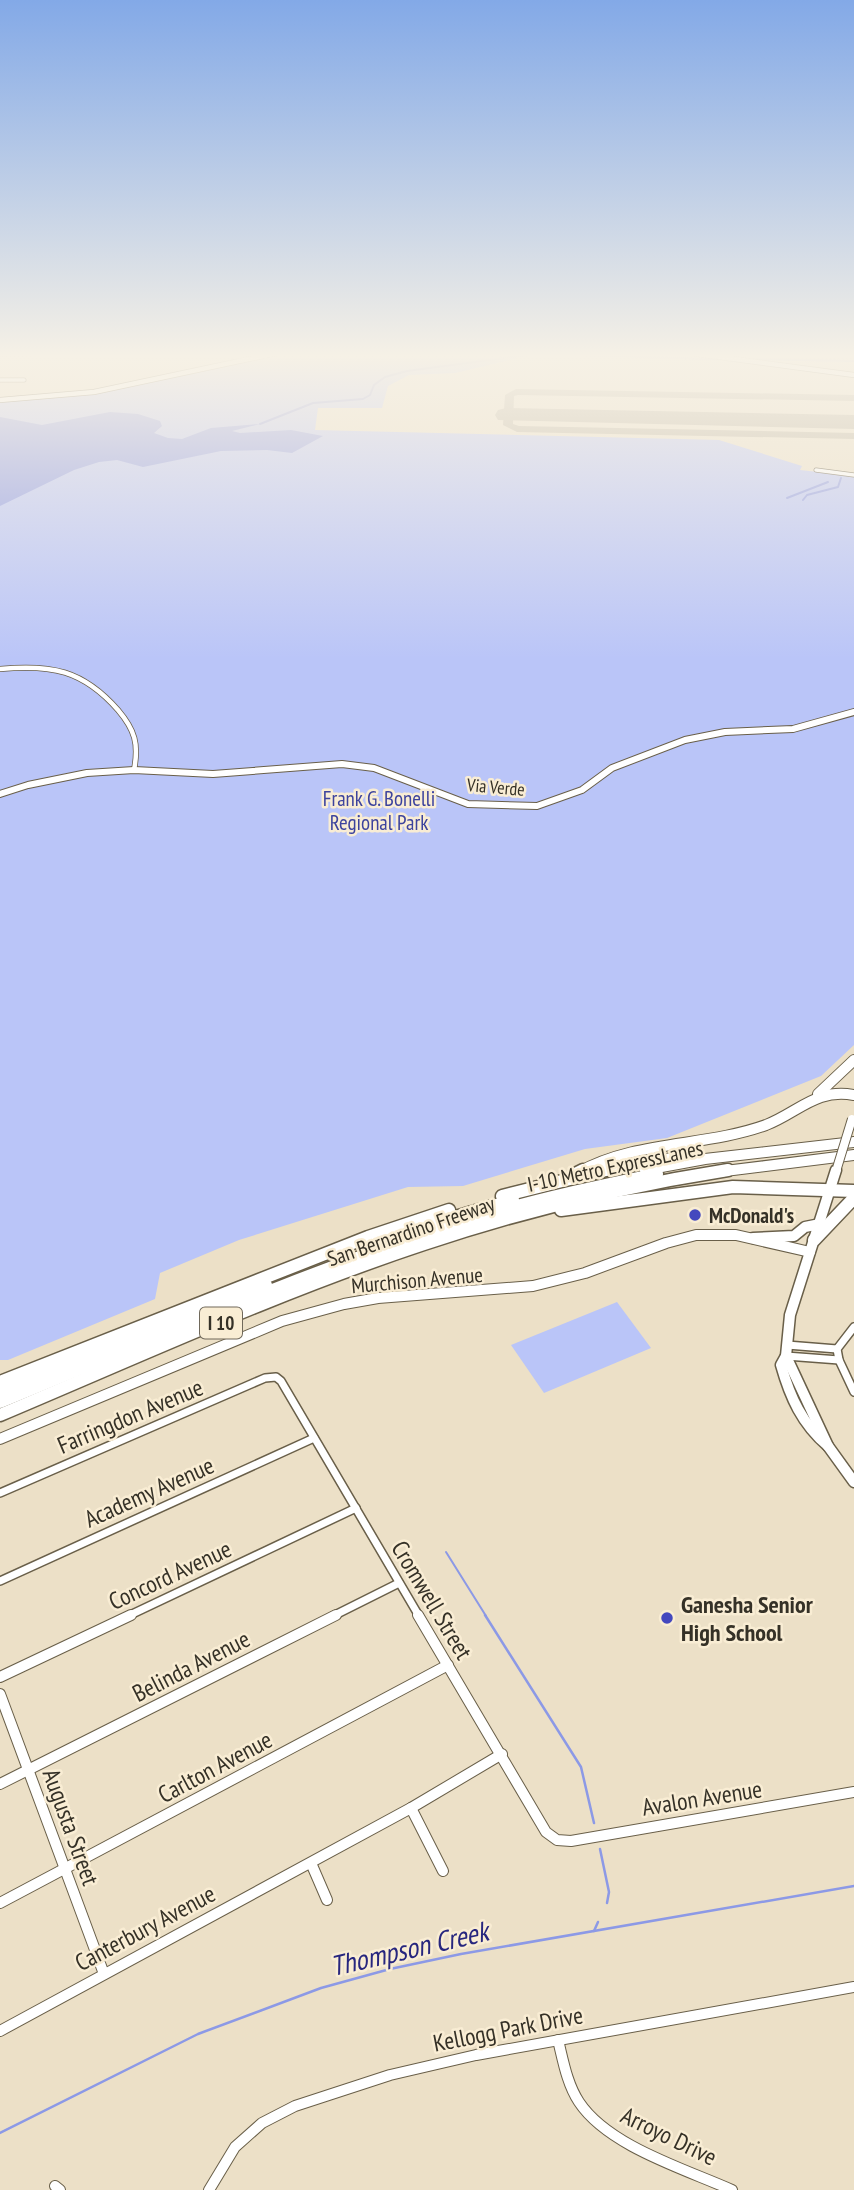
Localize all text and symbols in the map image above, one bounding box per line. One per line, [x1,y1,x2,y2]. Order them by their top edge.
street label: Via Verde [465,773,526,801]
park label: Frank G. Bonelli Regional Park [323,785,435,836]
street label: I-10 Metro ExpressLanes [525,1134,705,1198]
street label: San Bernardino Freeway [324,1190,498,1272]
place label: McDonald's [709,1202,794,1229]
marker: McDonald's [687,1207,703,1223]
street label: Murchison Avenue [350,1261,484,1299]
road number: I 10 [200,1308,242,1338]
street label: Farringdon Avenue [53,1371,207,1461]
street label: Academy Avenue [79,1450,219,1534]
street label: Concord Avenue [104,1533,236,1617]
street label: Cromwell Street [384,1535,480,1665]
place label: Ganesha Senior High School [681,1589,814,1648]
marker: Ganesha Senior High School [659,1610,675,1626]
street label: Belinda Avenue [127,1623,255,1709]
street label: Carlton Avenue [153,1724,277,1810]
street label: Augusta Street [36,1765,107,1890]
street label: Avalon Avenue [640,1773,764,1823]
street label: Canterbury Avenue [69,1878,221,1978]
water label: Thompson Creek [326,1911,495,1984]
street label: Kellogg Park Drive [430,1999,586,2059]
street label: Arroyo Drive [616,2100,722,2172]

